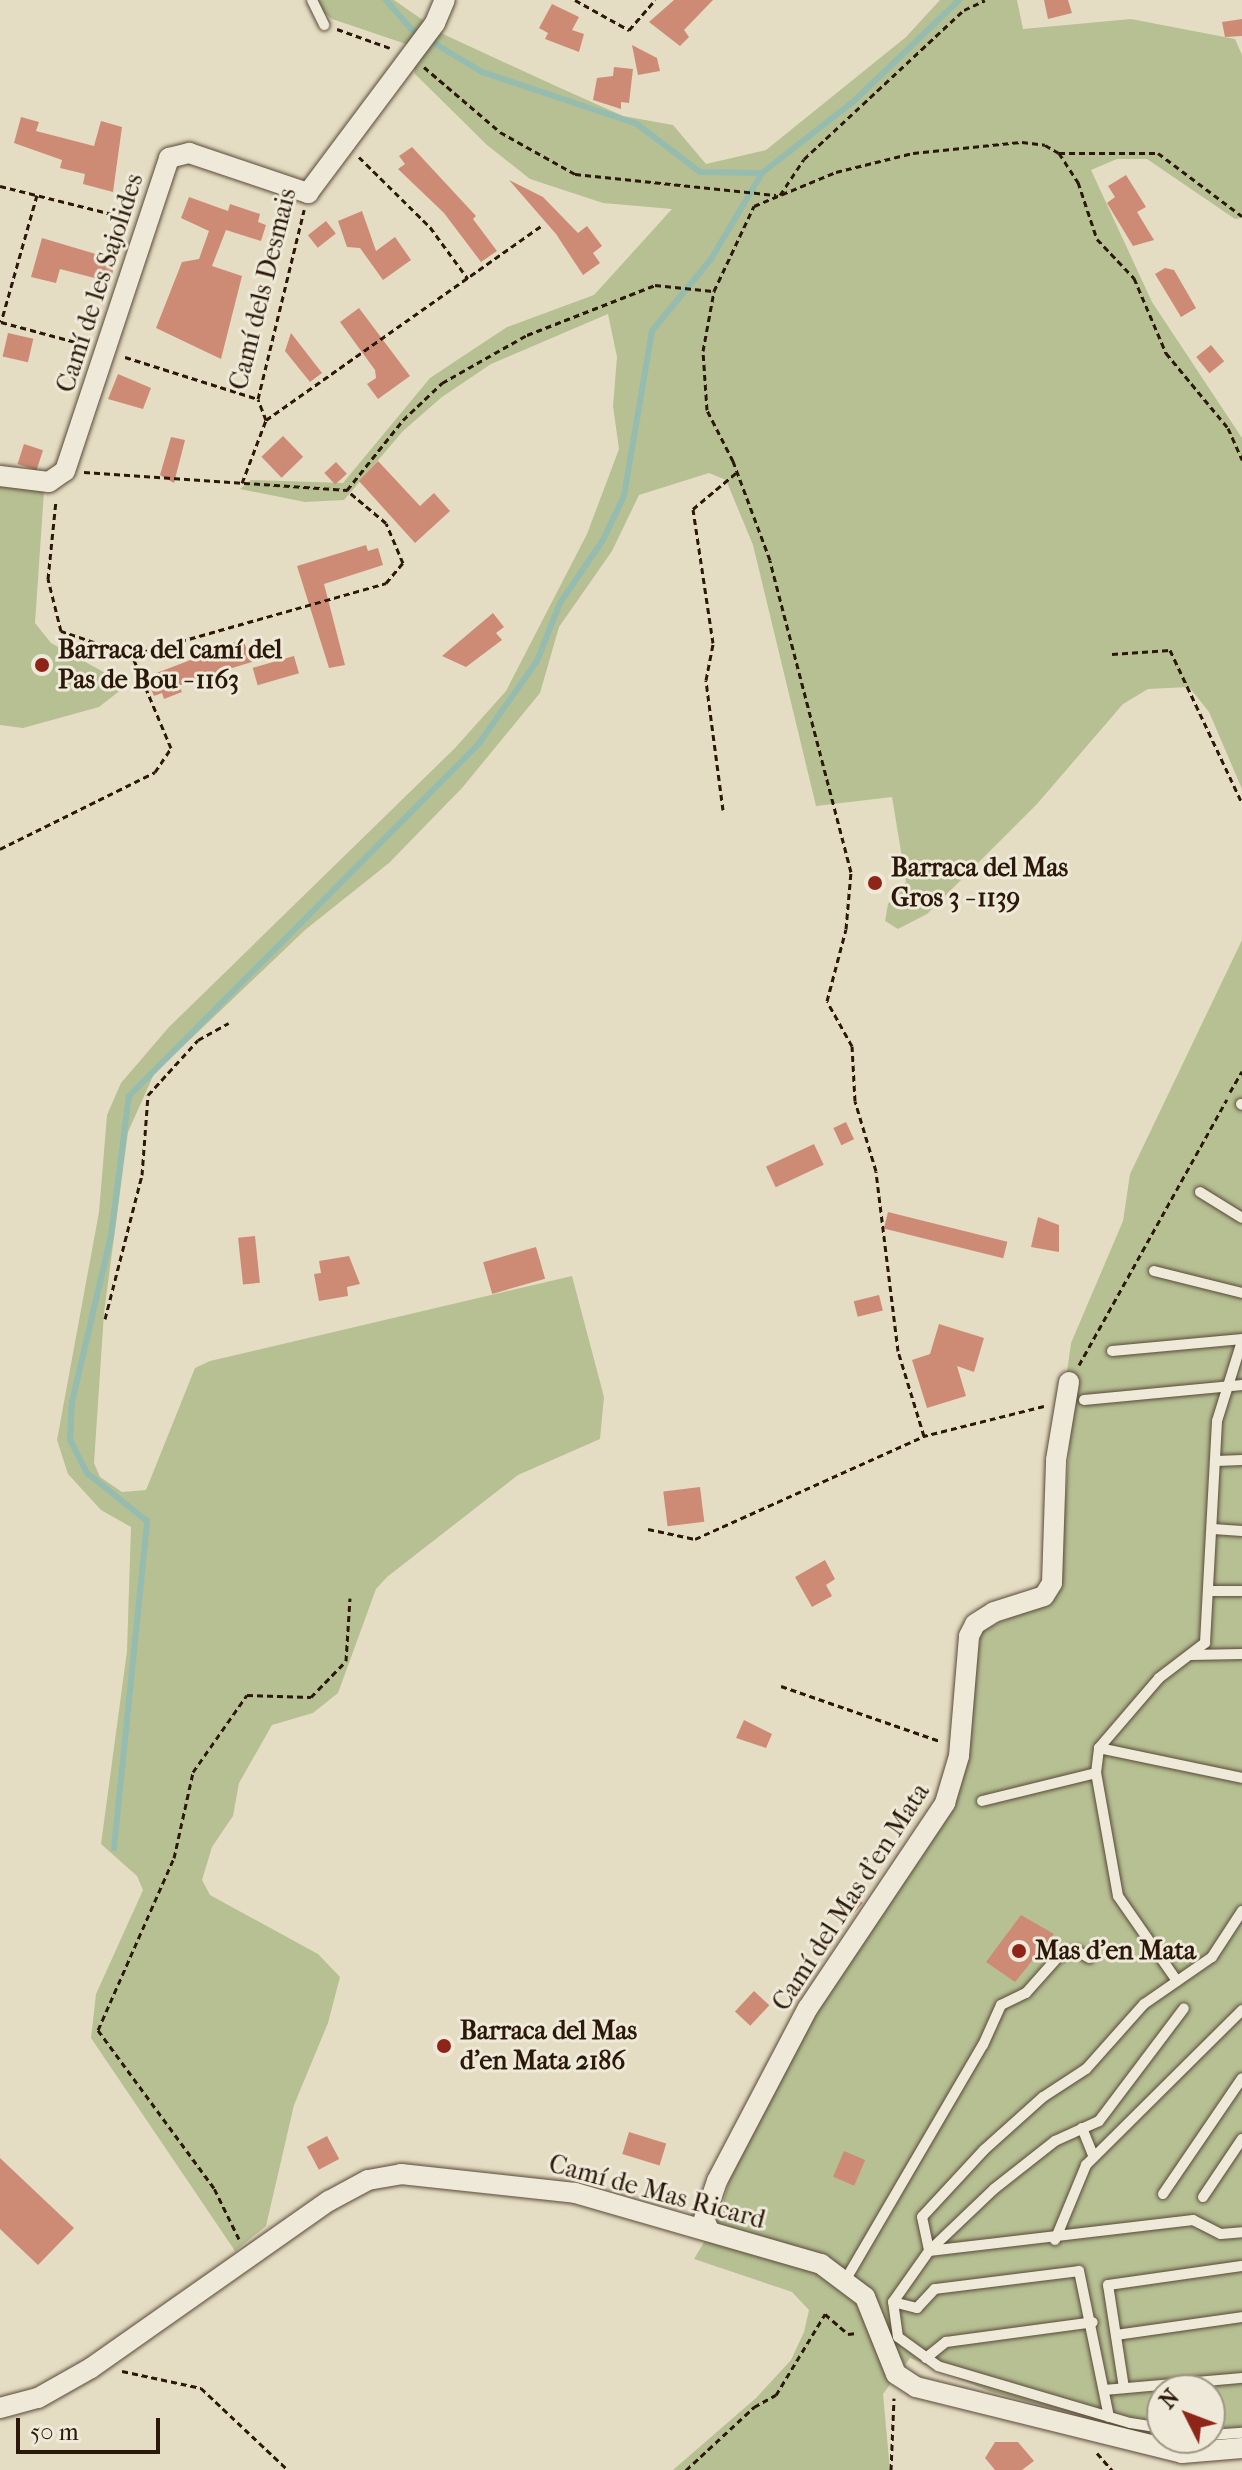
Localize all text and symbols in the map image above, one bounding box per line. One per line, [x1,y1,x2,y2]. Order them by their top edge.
street label: Camí de les Sajolides [50,170,150,396]
street label: Camí dels Desmais [223,185,303,393]
place label: Barraca del camí del Pas de Bou - 1163 [58,634,282,696]
marker: Barraca del camí del Pas de Bou - 1163 [33,656,51,674]
place label: Barraca del Mas Gros 3 - 1139 [891,852,1068,914]
marker: Barraca del Mas Gros 3 - 1139 [866,874,884,892]
street label: Camí del Mas d'en Mata [766,1777,936,2017]
place label: Mas d'en Mata [1035,1935,1196,1967]
marker: Mas d'en Mata [1010,1942,1028,1960]
place label: Barraca del Mas d'en Mata 2186 [460,2015,637,2076]
marker: Barraca del Mas d'en Mata 2186 [435,2037,453,2055]
street label: Camí de Mas Ricard [545,2148,769,2236]
north arrow [1146,2374,1226,2454]
text: N [1154,2384,1185,2414]
scale bar [20,2402,164,2452]
text: 50 m [30,2418,79,2446]

